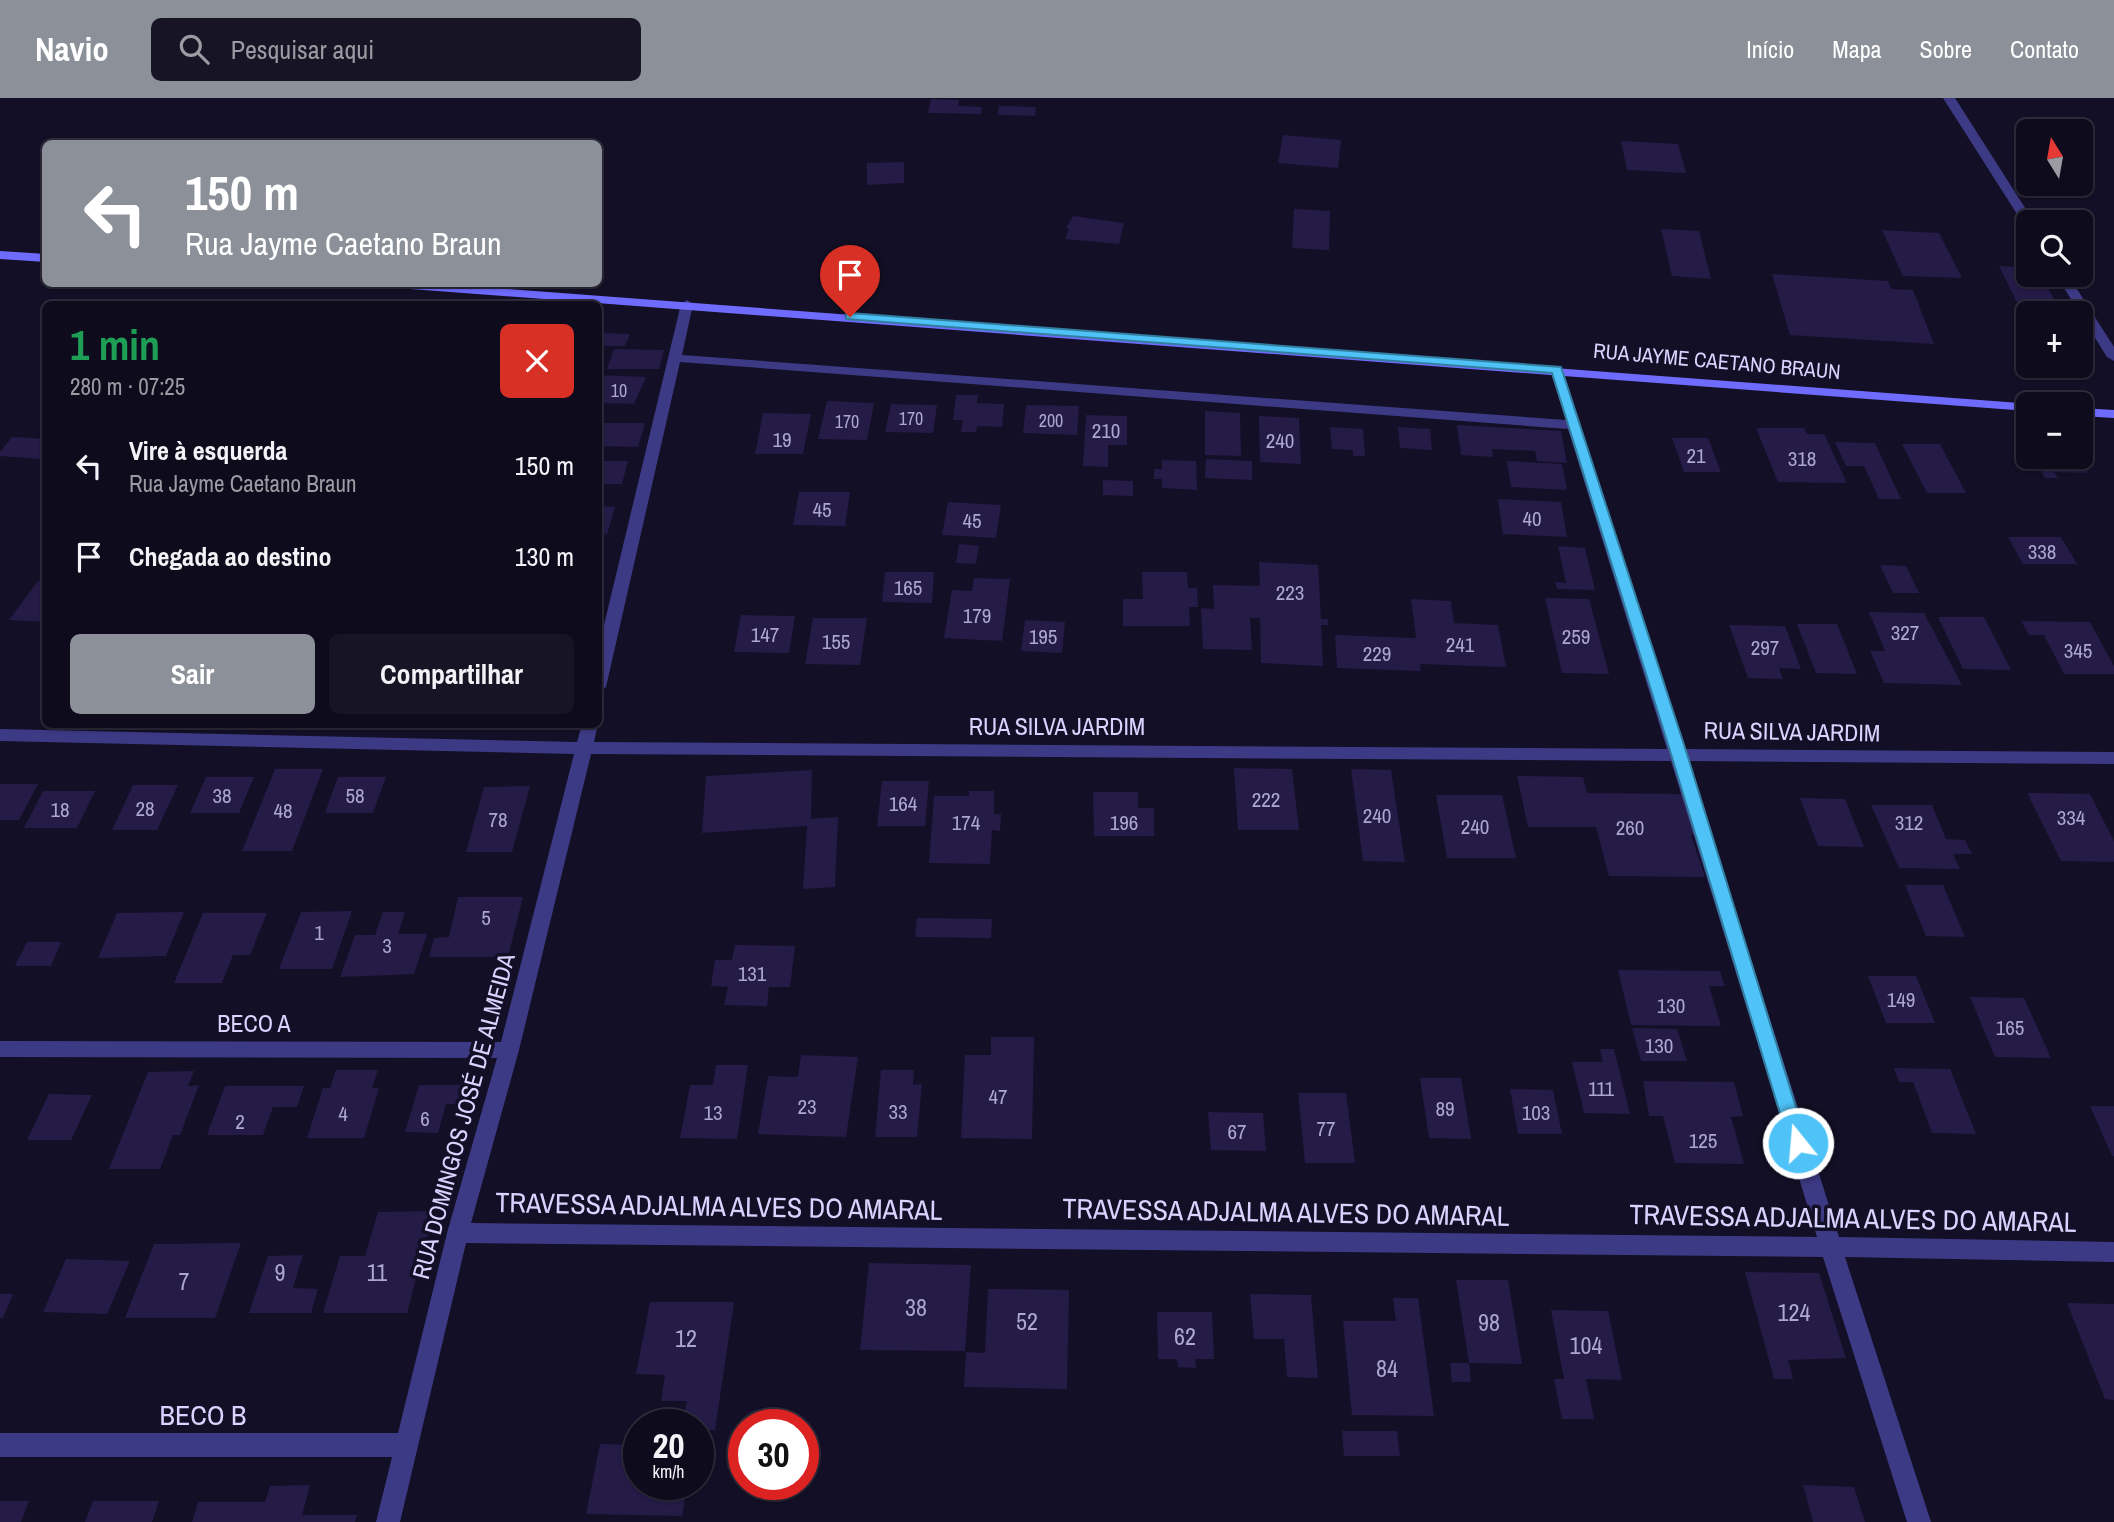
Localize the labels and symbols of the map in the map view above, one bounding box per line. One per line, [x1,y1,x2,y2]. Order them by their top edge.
north arrow [2016,119,2093,196]
pin [820,245,880,317]
street label: RUA JAYME CAETANO BRAUN [1592,336,1842,386]
house number: 10 [611,378,627,403]
house number: 170 [899,406,923,431]
house number: 200 [1039,408,1063,433]
house number: 170 [835,409,859,434]
house number: 210 [1092,416,1120,445]
house number: 19 [772,425,792,454]
house number: 240 [1266,426,1294,455]
house number: 21 [1686,441,1706,470]
house number: 318 [1788,444,1816,473]
house number: 45 [812,495,832,524]
house number: 40 [1522,504,1542,533]
house number: 45 [962,506,982,535]
house number: 338 [2028,537,2056,566]
house number: 165 [894,573,922,602]
house number: 223 [1276,578,1304,607]
house number: 179 [963,601,991,630]
house number: 327 [1891,618,1919,647]
house number: 147 [751,620,779,649]
house number: 195 [1029,622,1057,651]
house number: 259 [1562,622,1590,651]
house number: 155 [822,627,850,656]
house number: 241 [1446,630,1475,659]
house number: 297 [1751,633,1779,662]
house number: 345 [2064,636,2092,665]
house number: 229 [1363,639,1391,668]
street label: RUA SILVA JARDIM [969,710,1145,742]
street label: RUA SILVA JARDIM [1703,713,1881,749]
house number: 38 [212,781,232,810]
house number: 58 [345,781,365,810]
house number: 222 [1252,785,1280,814]
house number: 164 [889,789,918,818]
house number: 28 [135,794,155,823]
house number: 18 [50,795,70,824]
house number: 48 [273,796,293,825]
house number: 240 [1363,801,1391,830]
house number: 334 [2057,803,2086,832]
house number: 78 [488,805,508,834]
house number: 174 [952,808,981,837]
house number: 196 [1110,808,1138,837]
house number: 312 [1895,808,1923,837]
house number: 240 [1461,812,1489,841]
house number: 260 [1616,813,1644,842]
house number: 5 [481,903,491,932]
house number: 1 [314,918,324,947]
house number: 3 [382,931,392,960]
street label: RUA DOMINGOS JOSÉ DE ALMEIDA [404,949,522,1282]
house number: 131 [738,959,767,988]
house number: 149 [1887,985,1915,1014]
house number: 130 [1657,991,1685,1020]
street label: BECO A [217,1007,292,1039]
house number: 165 [1996,1013,2024,1042]
house number: 130 [1645,1031,1673,1060]
house number: 111 [1588,1074,1615,1103]
house number: 47 [988,1082,1008,1111]
house number: 23 [797,1092,817,1121]
house number: 89 [1435,1094,1455,1123]
house number: 33 [888,1097,908,1126]
house number: 13 [703,1098,723,1127]
house number: 103 [1522,1098,1550,1127]
house number: 4 [338,1099,348,1128]
house number: 6 [420,1104,430,1133]
position arrow [1761,1106,1835,1180]
house number: 2 [235,1107,245,1136]
house number: 77 [1316,1114,1336,1143]
house number: 67 [1227,1117,1247,1146]
house number: 125 [1689,1126,1717,1155]
street label: TRAVESSA ADJALMA ALVES DO AMARAL [495,1183,943,1229]
street label: TRAVESSA ADJALMA ALVES DO AMARAL [1062,1189,1510,1235]
street label: TRAVESSA ADJALMA ALVES DO AMARAL [1629,1195,2077,1241]
house number: 9 [275,1256,285,1288]
house number: 11 [367,1256,387,1288]
house number: 7 [179,1265,190,1297]
house number: 38 [905,1291,927,1323]
house number: 124 [1778,1296,1810,1328]
house number: 52 [1016,1305,1038,1337]
house number: 98 [1478,1306,1500,1338]
house number: 62 [1174,1320,1196,1352]
house number: 12 [675,1322,697,1354]
house number: 104 [1570,1329,1602,1361]
house number: 84 [1376,1352,1398,1384]
street label: BECO B [160,1396,246,1434]
speed limit sign: 30 [728,1409,819,1500]

